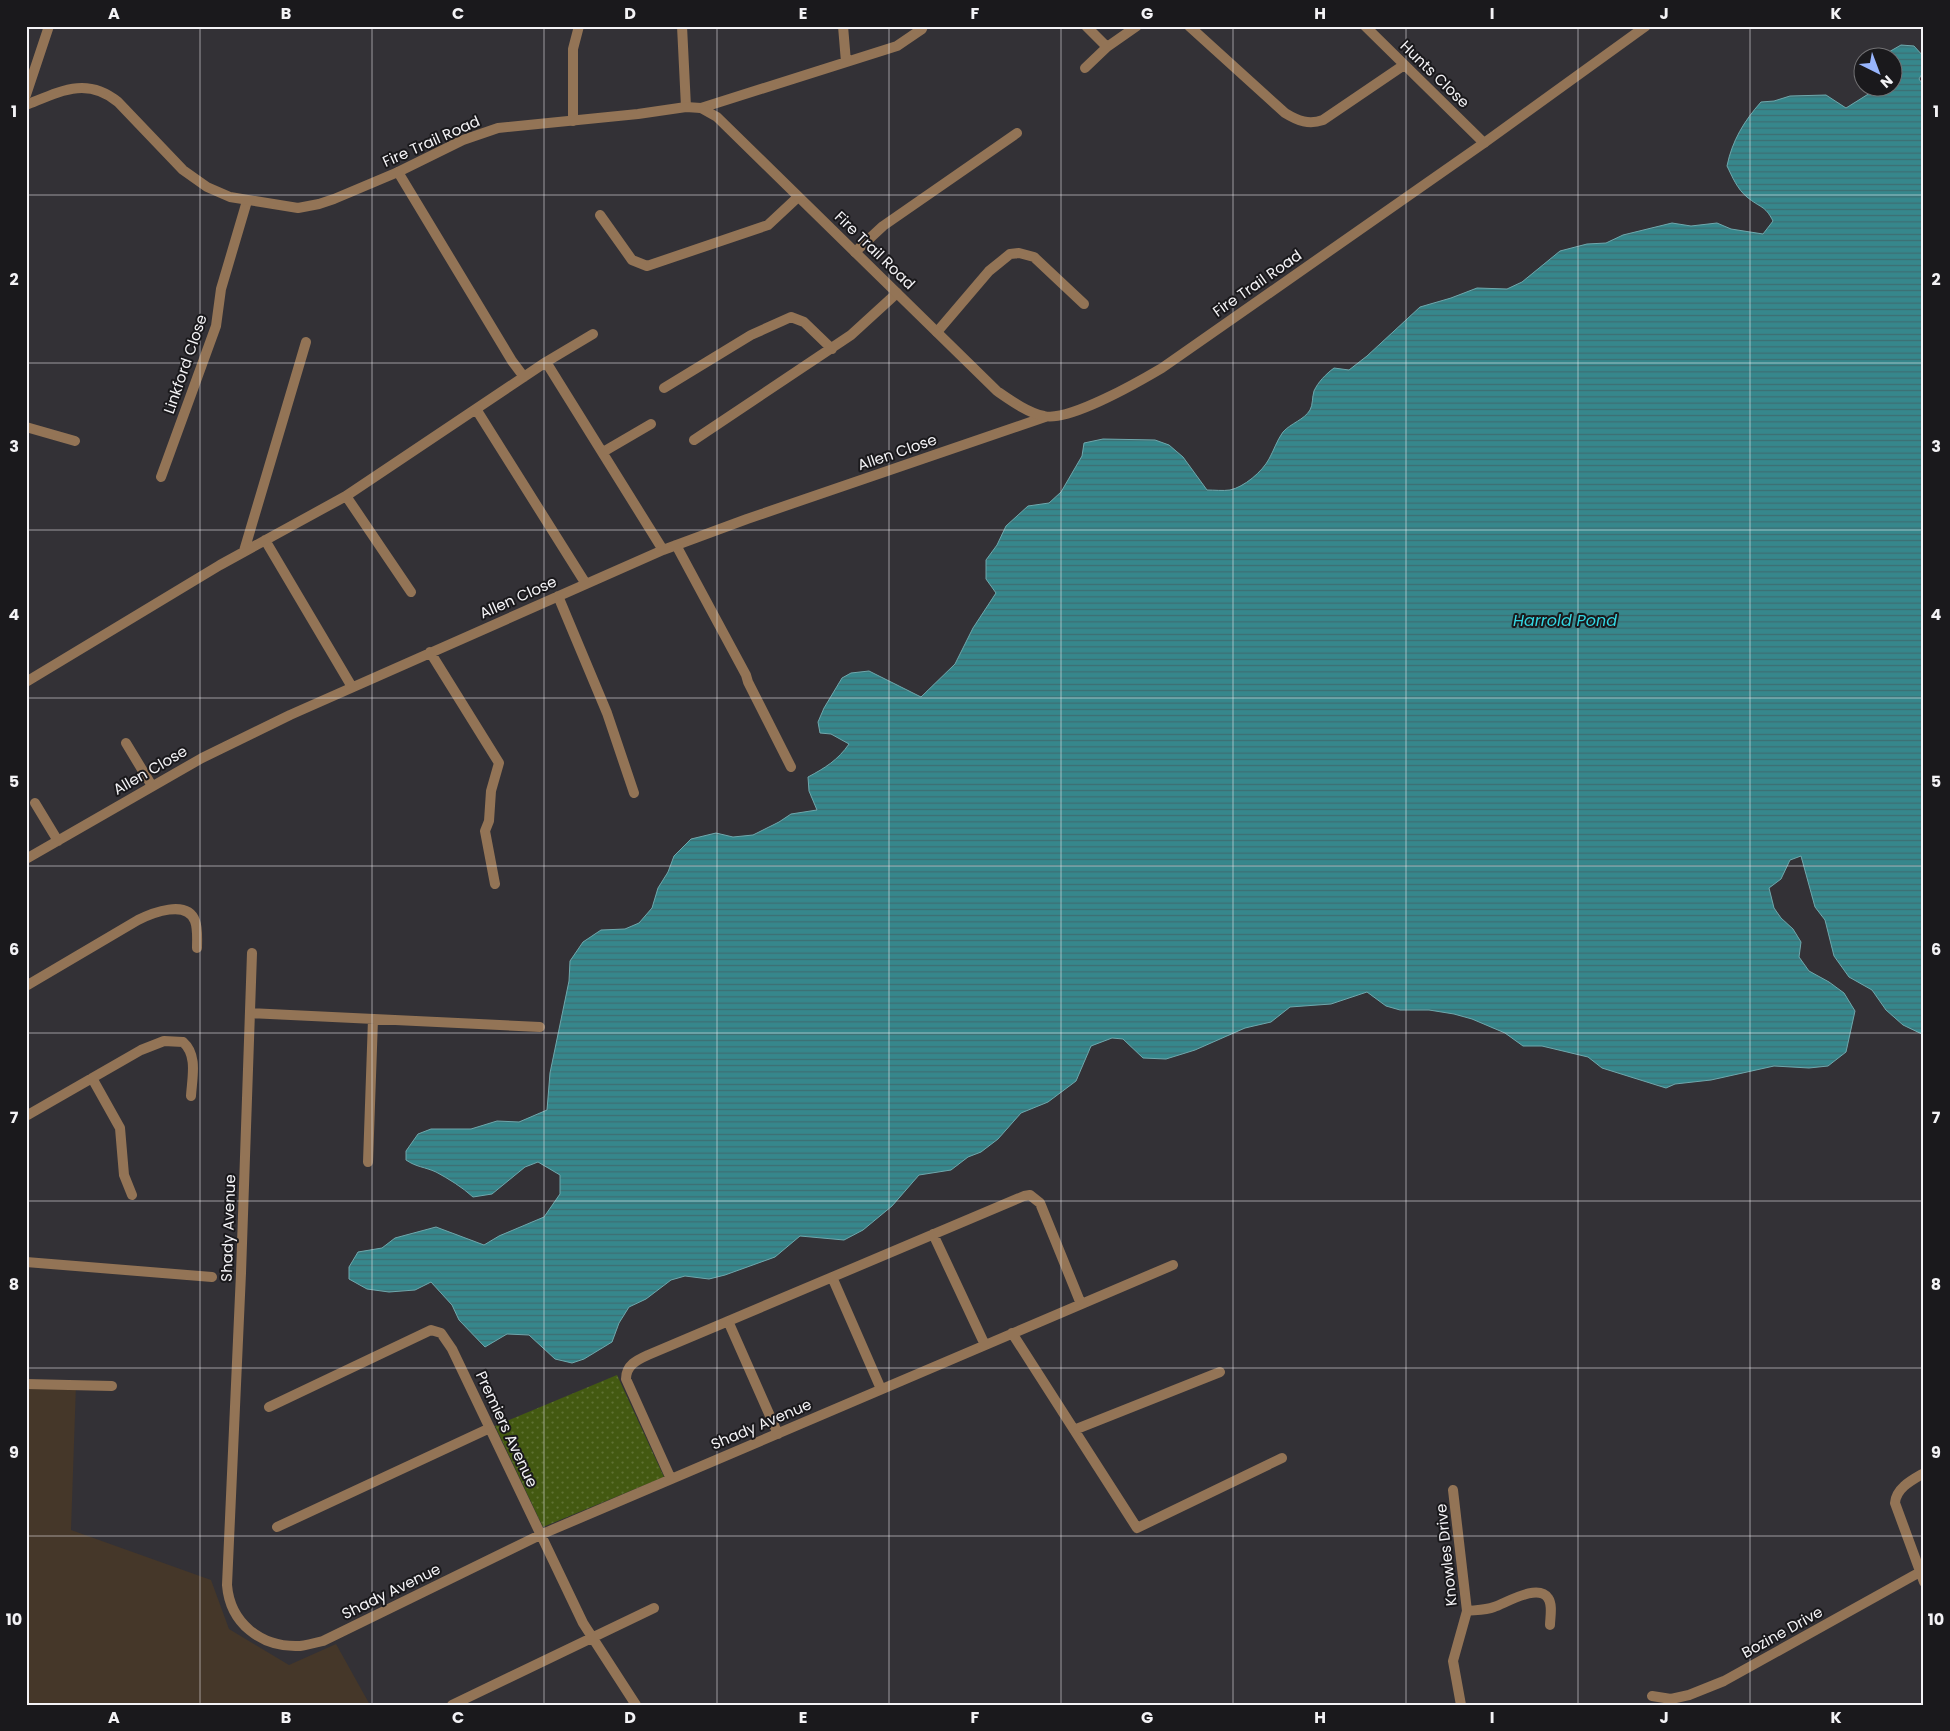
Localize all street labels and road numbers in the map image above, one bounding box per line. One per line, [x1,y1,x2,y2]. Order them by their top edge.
street label: Hunts Close [1396,36,1474,112]
street label: Fire Trail Road [379,110,483,172]
street label: Fire Trail Road [830,206,920,294]
street label: Fire Trail Road [1208,244,1306,322]
street label: Linkford Close [158,312,212,416]
street label: Allen Close [855,429,939,475]
street label: Allen Close [476,571,560,623]
street label: Allen Close [109,740,191,800]
street label: Shady Avenue [216,1174,240,1282]
street label: Premiers Avenue [471,1368,543,1490]
street label: Shady Avenue [707,1393,815,1455]
street label: Knowles Drive [1430,1503,1462,1607]
street label: Shady Avenue [338,1558,444,1624]
street label: Bozine Drive [1738,1601,1826,1663]

